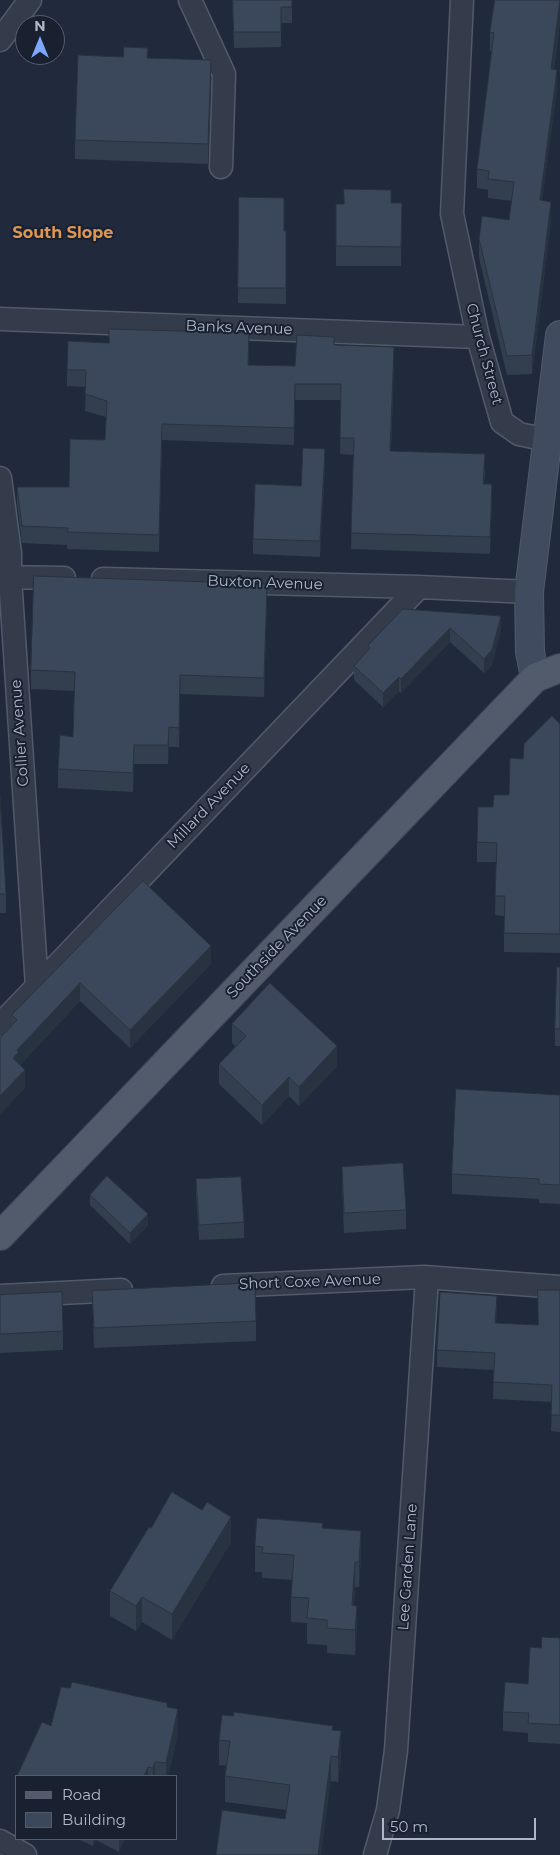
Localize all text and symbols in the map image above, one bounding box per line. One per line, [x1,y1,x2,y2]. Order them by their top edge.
north arrow [15,15,65,65]
text: N [34,17,46,35]
district label: South Slope [13,223,113,243]
street label: Church Street [462,301,506,407]
street label: Banks Avenue [185,317,293,339]
street label: Buxton Avenue [207,572,323,594]
street label: Collier Avenue [7,679,33,787]
street label: Millard Avenue [164,760,254,852]
street label: Southside Avenue [223,892,331,1002]
street label: Short Coxe Avenue [239,1271,381,1293]
street label: Lee Garden Lane [395,1503,421,1631]
legend [15,1775,178,1840]
text: Road [62,1785,101,1804]
scale bar [385,1808,539,1840]
text: Building [62,1810,126,1829]
text: 50 m [390,1817,428,1836]

